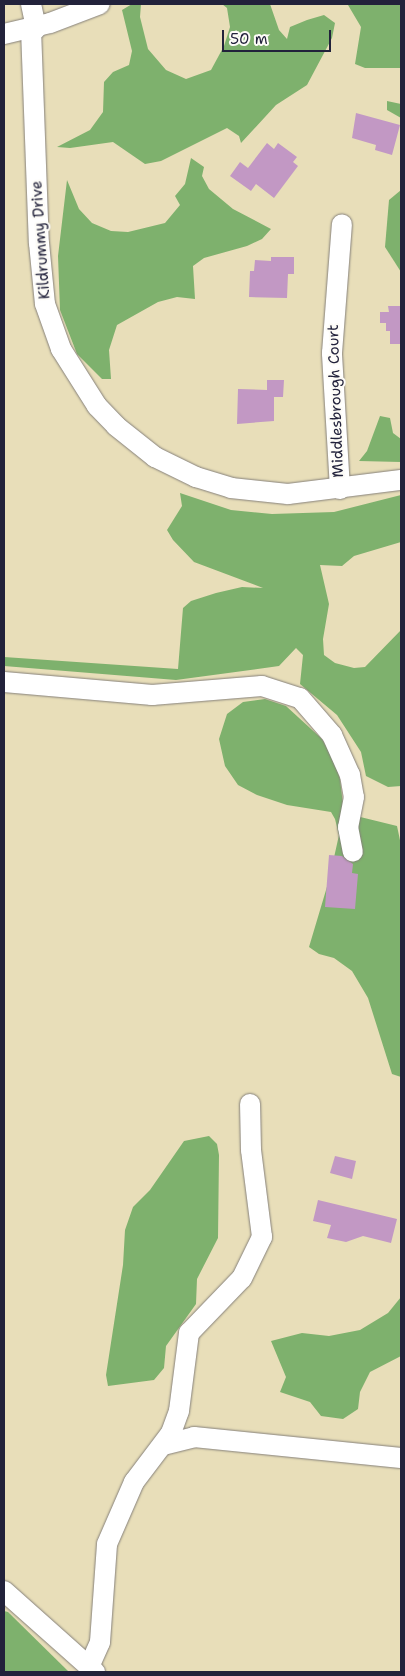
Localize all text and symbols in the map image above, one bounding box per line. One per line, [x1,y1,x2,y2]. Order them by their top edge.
scale bar [225,20,334,52]
text: 50 m [230,29,268,49]
street label: Kildrummy Drive [28,180,54,300]
street label: Middlesbrough Court [324,324,348,478]

